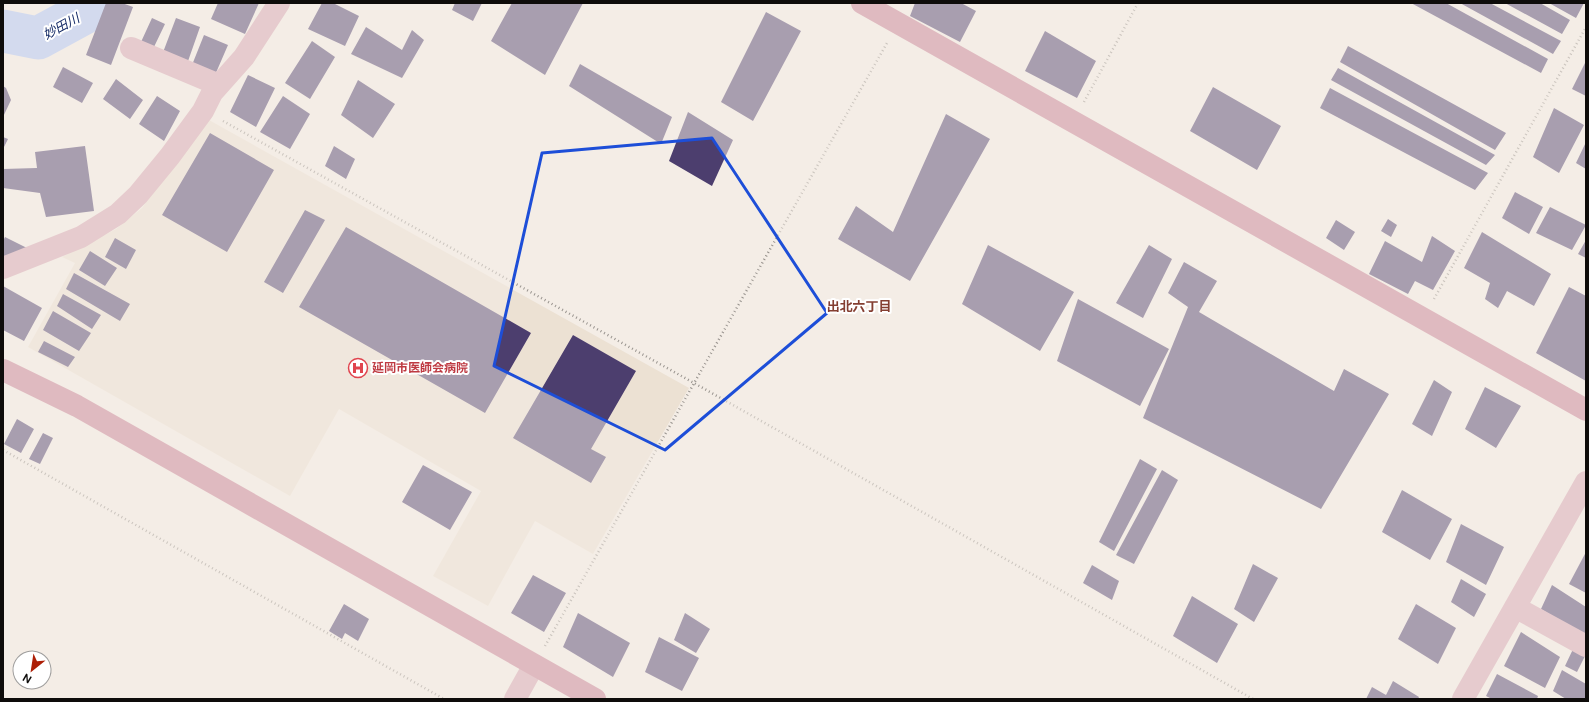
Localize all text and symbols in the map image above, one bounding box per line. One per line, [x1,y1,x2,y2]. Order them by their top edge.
water label: 妙田川 [40,9,84,43]
district label: 出北六丁目 [826,298,892,315]
hospital icon: 延岡市医師会病院 [347,357,369,379]
place label: 延岡市医師会病院 [372,360,468,376]
north arrow [12,650,52,690]
text: N [20,671,34,687]

